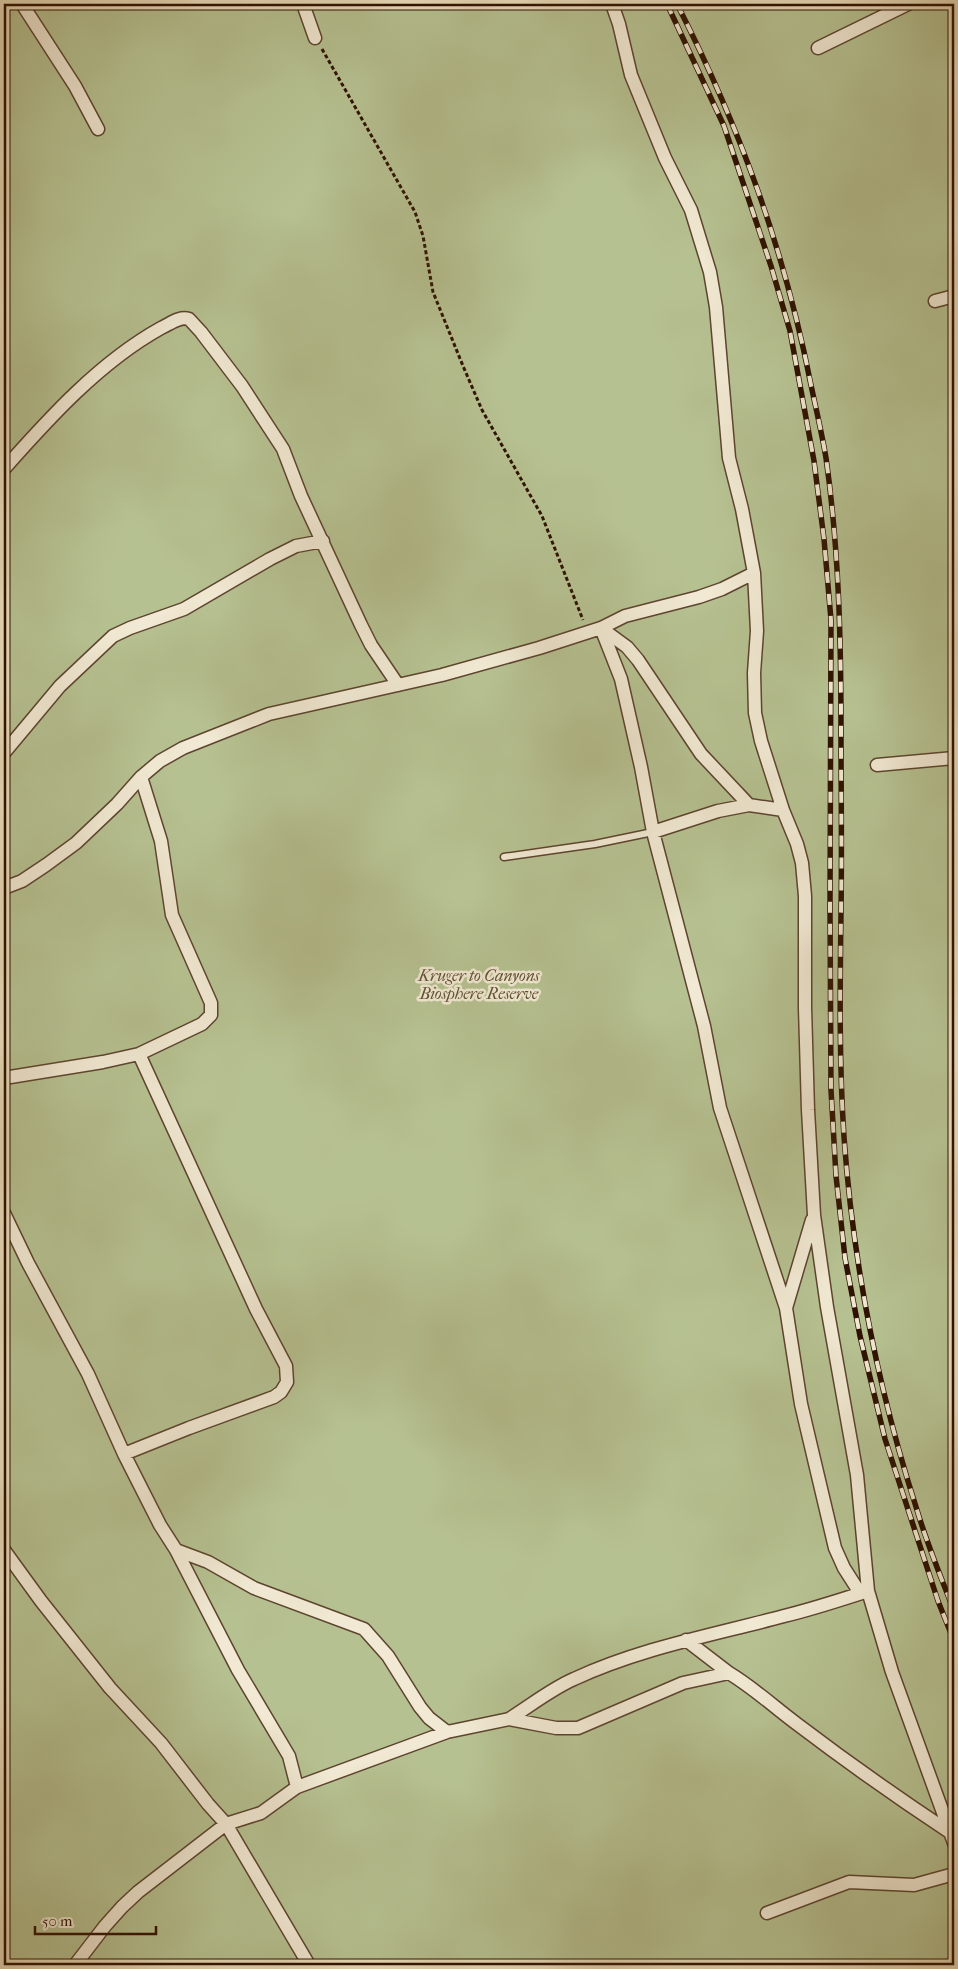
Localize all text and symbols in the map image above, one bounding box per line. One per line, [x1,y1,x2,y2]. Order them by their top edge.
park label: Kruger to Canyons Biosphere Reserve [417,966,541,1003]
scale bar [35,1904,156,1936]
text: 50 m [42,1912,73,1930]

